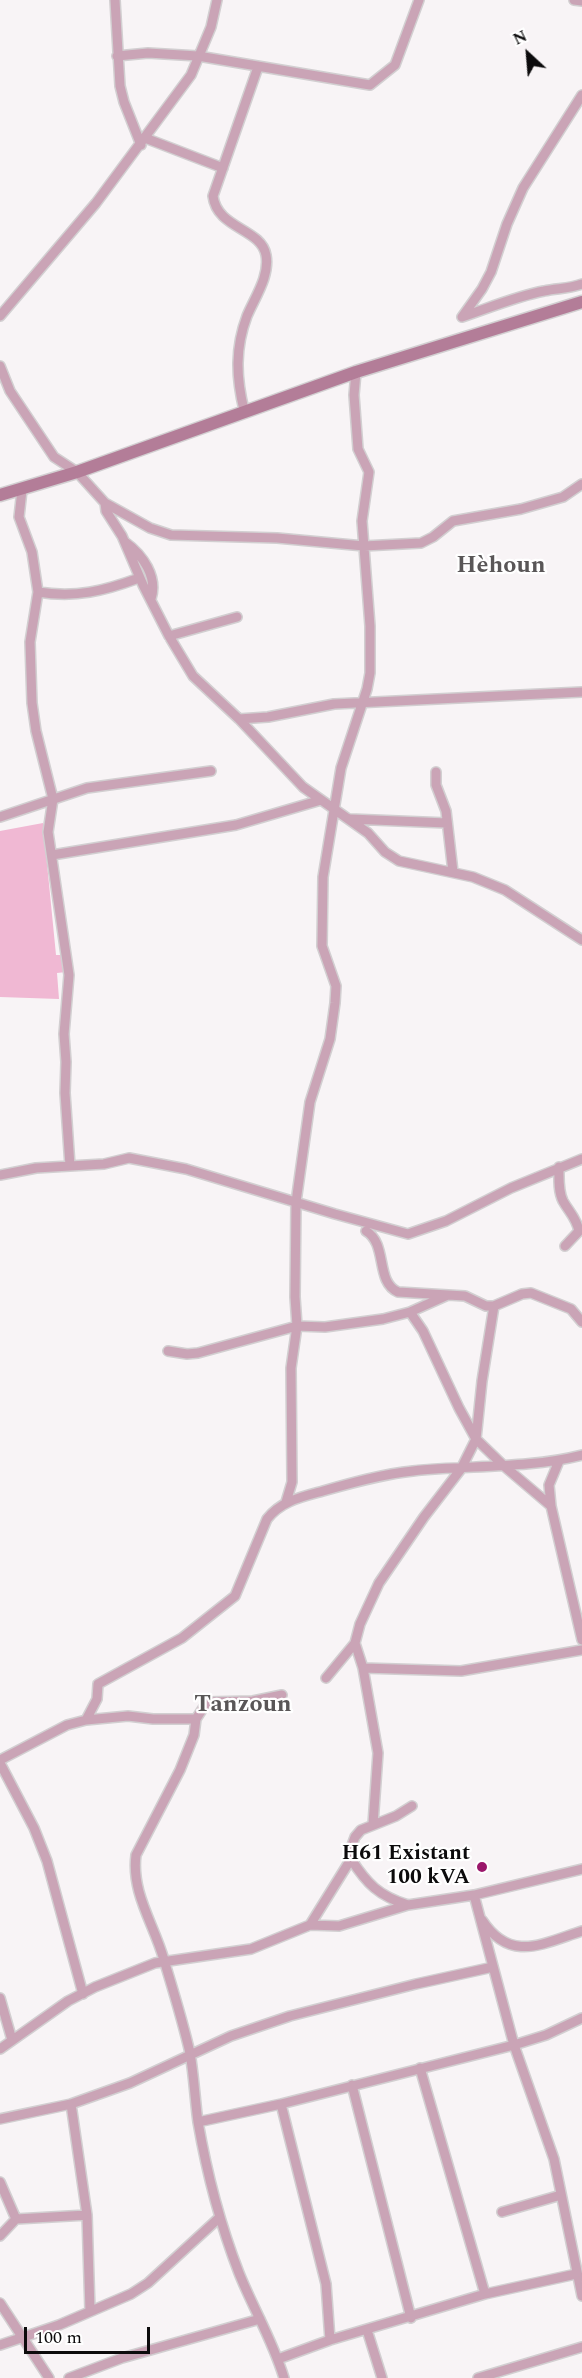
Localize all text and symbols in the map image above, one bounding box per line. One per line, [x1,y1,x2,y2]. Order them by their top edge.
north arrow [498,24,558,84]
text: N [509,24,531,51]
district label: Hèhoun [457,553,545,581]
district label: Tanzoun [194,1692,292,1720]
place label: H61 Existant 100 kVA [342,1842,470,1892]
marker: H61 Existant 100 kVA [475,1860,489,1874]
scale bar [27,2315,153,2353]
text: 100 m [35,2324,82,2351]

